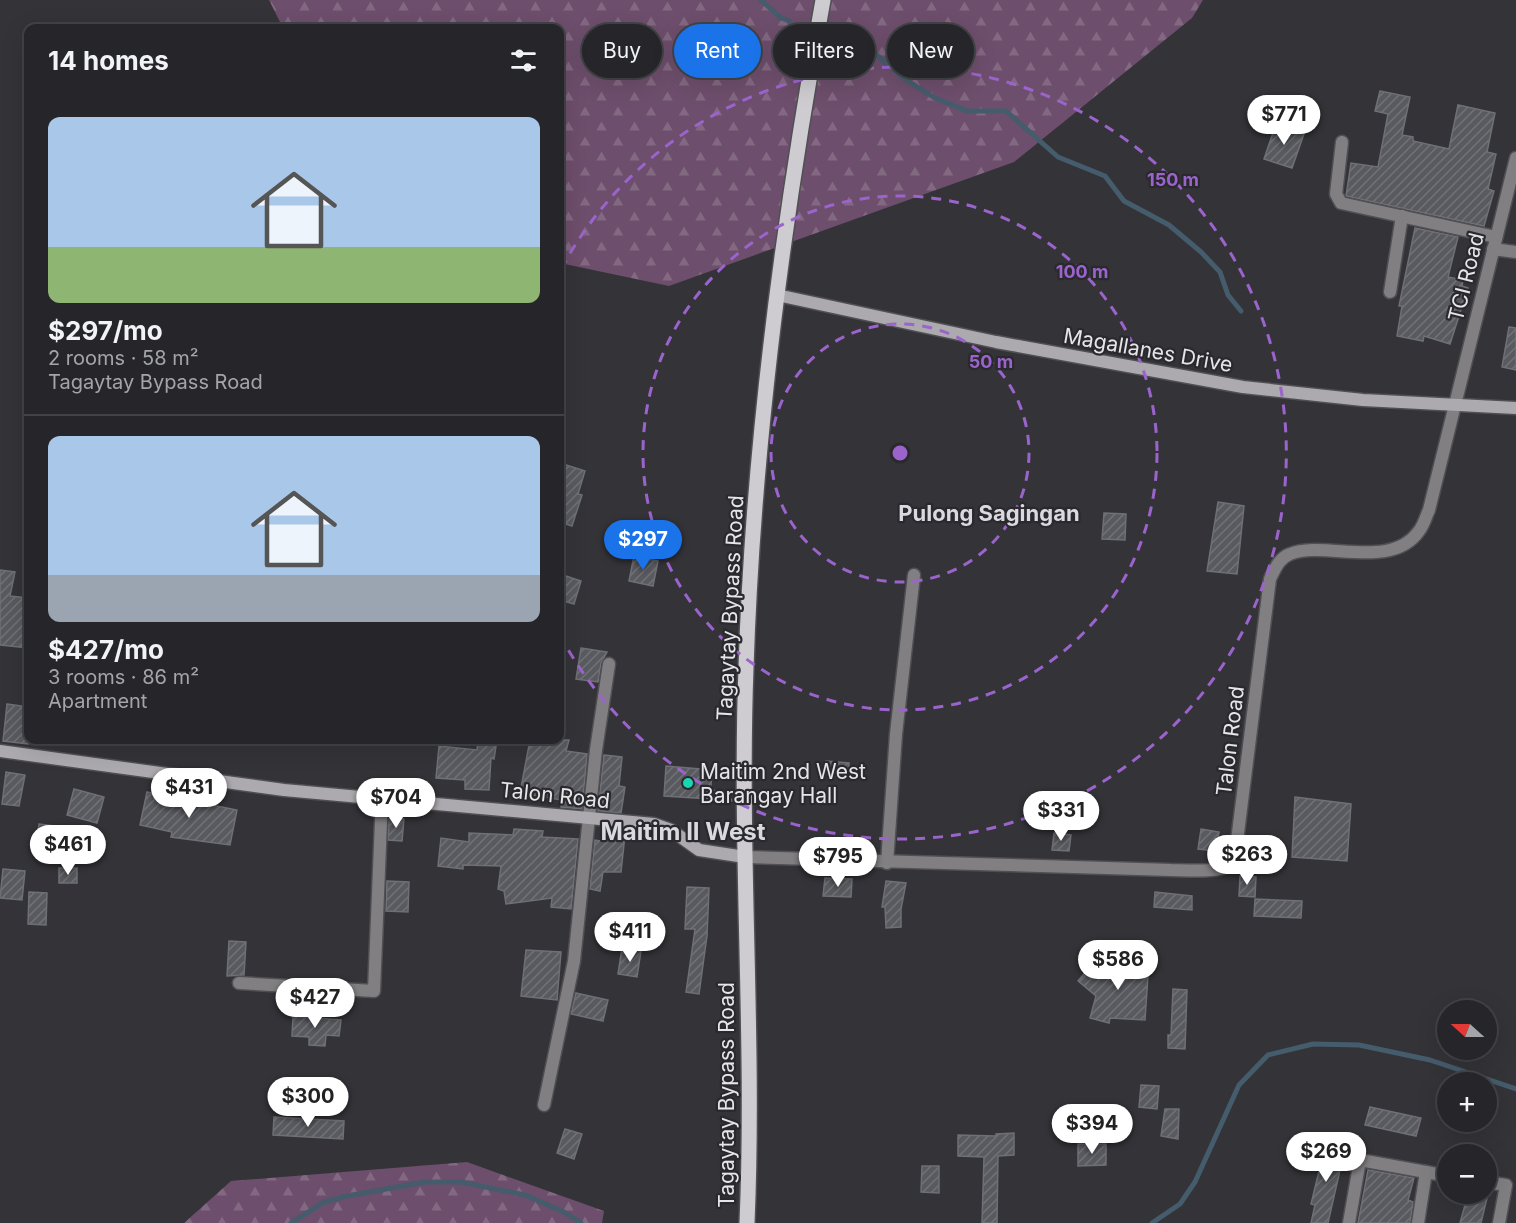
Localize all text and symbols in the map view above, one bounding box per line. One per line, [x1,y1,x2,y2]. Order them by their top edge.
chip: Buy [582,24,662,78]
chip: Rent [674,24,761,78]
chip: Filters [773,24,875,78]
chip: New [887,24,974,78]
icon: filters [507,44,540,77]
text: 14 homes [48,45,169,76]
pin: $771 [1248,95,1320,146]
text: $771 [1261,102,1307,126]
icon: home [240,156,348,264]
text: 150 m [1147,169,1199,190]
street label: TCI Road [1443,230,1489,324]
text: 100 m [1056,261,1108,282]
text: $297/mo [48,315,163,346]
street label: Magallanes Drive [1062,323,1234,377]
text: 2 rooms · 58 m² [48,346,199,370]
text: 50 m [969,351,1013,372]
text: Tagaytay Bypass Road [48,370,263,394]
centre of rings [890,443,910,463]
icon: home [240,475,348,583]
street label: Tagaytay Bypass Road [712,495,748,721]
district label: Pulong Sagingan [898,500,1080,526]
pin: $297 [607,520,679,571]
text: $297 [618,527,668,551]
text: $427/mo [48,634,164,665]
text: 3 rooms · 86 m² [48,665,199,689]
street label: Talon Road [1211,685,1249,797]
text: Apartment [48,689,147,713]
place label: Maitim 2nd West Barangay Hall [700,759,866,808]
pin: $431 [153,768,225,819]
text: $431 [165,775,213,799]
marker: Maitim 2nd West Barangay Hall [681,776,695,790]
street label: Talon Road [499,777,611,813]
pin: $704 [360,778,432,829]
text: $704 [370,785,422,809]
pin: $331 [1025,791,1097,842]
text: $331 [1037,798,1085,822]
district label: Maitim II West [600,817,766,846]
pin: $461 [32,825,104,876]
text: $461 [44,832,92,856]
pin: $263 [1211,835,1283,886]
pin: $795 [802,837,874,888]
text: $263 [1221,842,1273,866]
text: $795 [813,844,863,868]
pin: $411 [594,912,666,963]
text: $411 [608,919,652,943]
pin: $586 [1082,940,1154,991]
text: $586 [1092,947,1144,971]
pin: $427 [279,978,351,1029]
street label: Tagaytay Bypass Road [714,982,739,1208]
text: $427 [290,985,340,1009]
north arrow [1437,1000,1497,1060]
map controls [1437,1000,1497,1204]
button: + [1437,1072,1497,1132]
pin: $300 [272,1077,344,1128]
text: $300 [282,1084,334,1108]
pin: $394 [1056,1104,1128,1155]
text: $394 [1066,1111,1118,1135]
pin: $269 [1290,1132,1362,1183]
text: $269 [1300,1139,1352,1163]
button: − [1437,1144,1497,1204]

